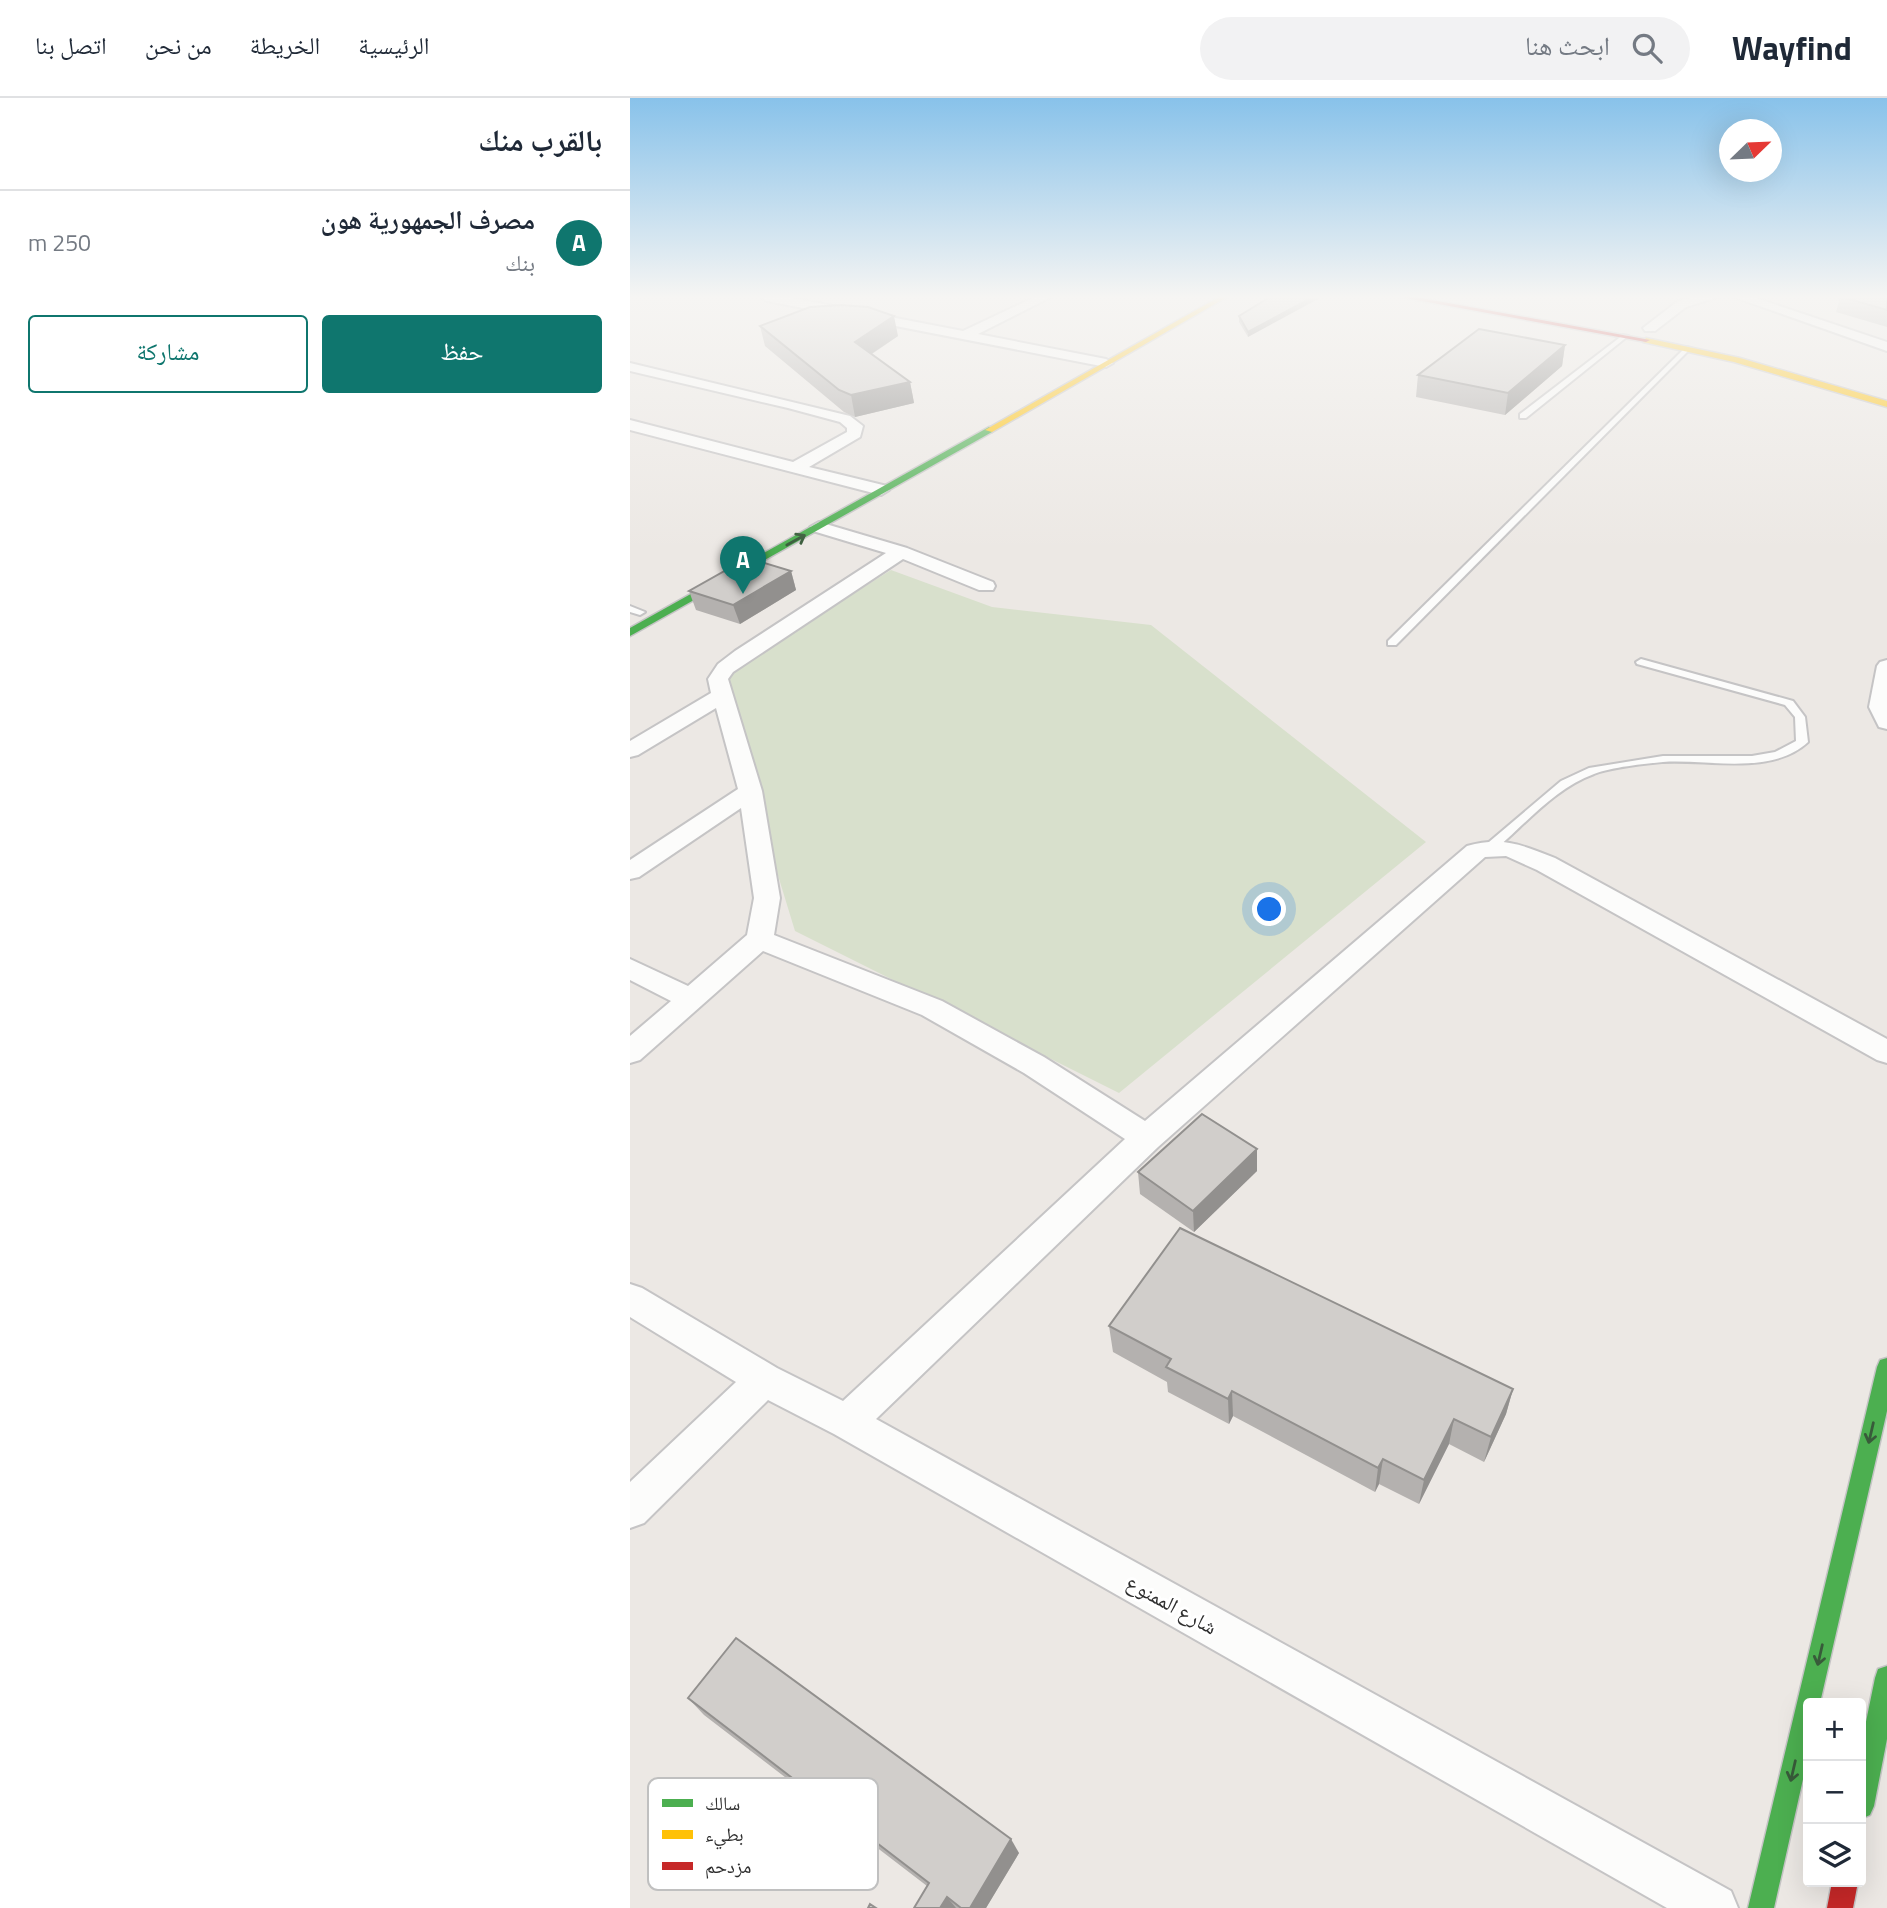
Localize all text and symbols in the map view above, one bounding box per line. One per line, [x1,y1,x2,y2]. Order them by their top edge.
search box [1200,17,1690,80]
text: Wayfind [1732,23,1852,73]
text: ابحث هنا [1525,26,1610,65]
text: اتصل بنا [35,27,107,63]
text: من نحن [145,27,212,63]
text: الخريطة [250,27,320,63]
text: الرئيسية [358,27,429,63]
icon: search [1628,29,1666,67]
text: بالقرب منك [478,117,602,163]
north arrow [1719,119,1782,182]
text: مصرف الجمهورية هون [320,200,535,239]
text: 250 m [28,225,91,260]
text: A [572,225,586,260]
text: بنك [505,245,535,280]
button: مشاركة [28,315,308,393]
button: حفظ [322,315,602,393]
one-way arrow [786,533,806,547]
pin: A [720,536,766,594]
your location [1252,892,1286,926]
one-way arrow [1864,1421,1878,1444]
street label: شارع الممنوع [1121,1566,1223,1642]
one-way arrow [1813,1643,1826,1666]
map controls [1803,1698,1866,1887]
button: + [1803,1698,1866,1761]
one-way arrow [1786,1759,1799,1782]
button: − [1803,1761,1866,1824]
legend [648,1778,878,1890]
text: سالك [705,1788,740,1817]
text: بطيء [705,1819,744,1850]
button: layers [1803,1824,1866,1887]
text: مزدحم [705,1851,751,1880]

